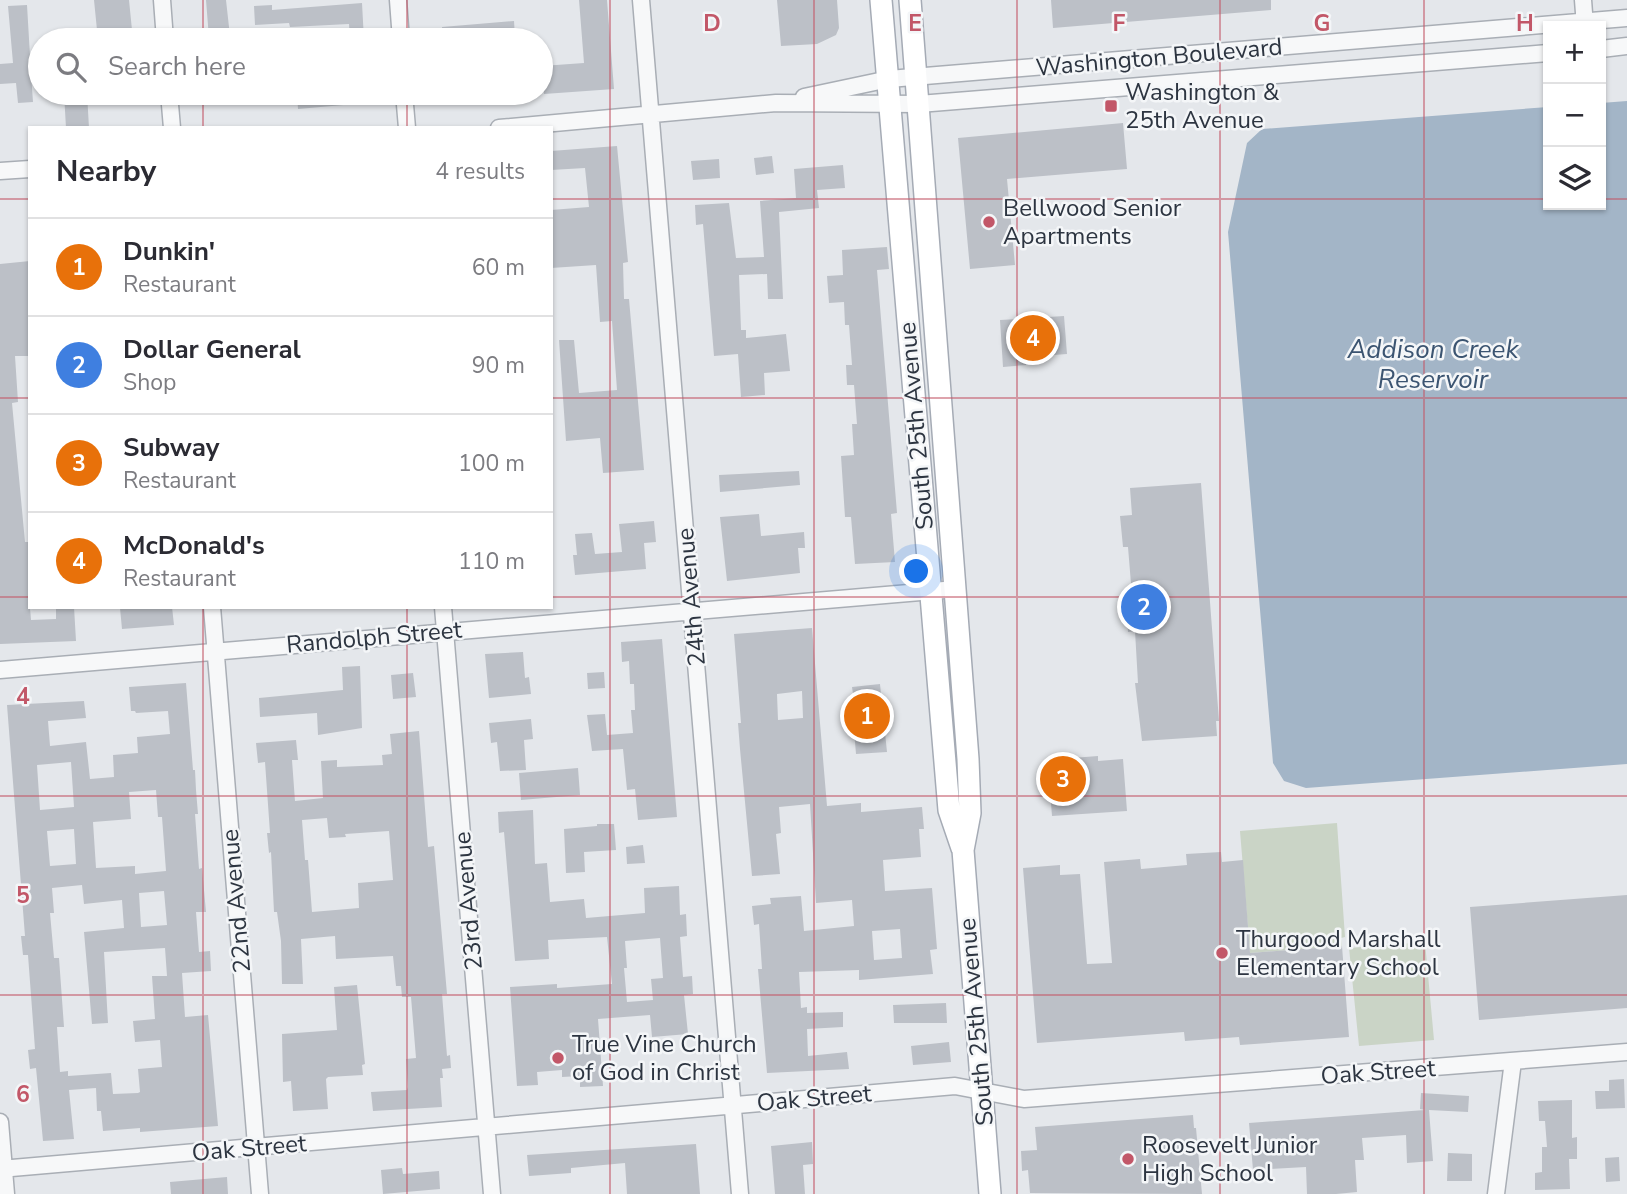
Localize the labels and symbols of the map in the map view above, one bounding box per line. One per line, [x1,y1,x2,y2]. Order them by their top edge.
text: D [703,8,721,39]
text: E [908,8,922,39]
text: F [1113,8,1126,39]
text: G [1314,8,1330,39]
text: H [1516,8,1534,39]
street label: Washington Boulevard [1034,30,1284,84]
place label: Washington & 25th Avenue [1125,76,1280,136]
marker: Washington & 25th Avenue [1103,98,1119,114]
place label: Bellwood Senior Apartments [1003,192,1182,252]
marker: Bellwood Senior Apartments [981,214,997,230]
pin: 4 [1010,312,1056,364]
street label: South 25th Avenue [891,321,941,531]
water label: Addison Creek Reservoir [1347,332,1519,397]
street label: 24th Avenue [669,527,713,667]
your location [899,554,933,588]
pin: 2 [1121,581,1167,633]
street label: Randolph Street [285,613,464,661]
text: 4 [16,681,30,712]
pin: 1 [844,690,890,742]
pin: 3 [1040,753,1086,805]
street label: 22nd Avenue [214,828,258,974]
street label: 23rd Avenue [446,830,490,972]
text: 5 [16,880,30,911]
street label: South 25th Avenue [951,917,1001,1127]
place label: Thurgood Marshall Elementary School [1236,923,1441,983]
marker: Thurgood Marshall Elementary School [1214,945,1230,961]
place label: True Vine Church of God in Christ [572,1028,757,1088]
marker: True Vine Church of God in Christ [550,1050,566,1066]
street label: Oak Street [1320,1052,1437,1092]
street label: Oak Street [755,1077,873,1119]
text: 6 [16,1079,30,1110]
street label: Oak Street [190,1127,308,1169]
place label: Roosevelt Junior High School [1142,1129,1318,1189]
marker: Roosevelt Junior High School [1120,1151,1136,1167]

